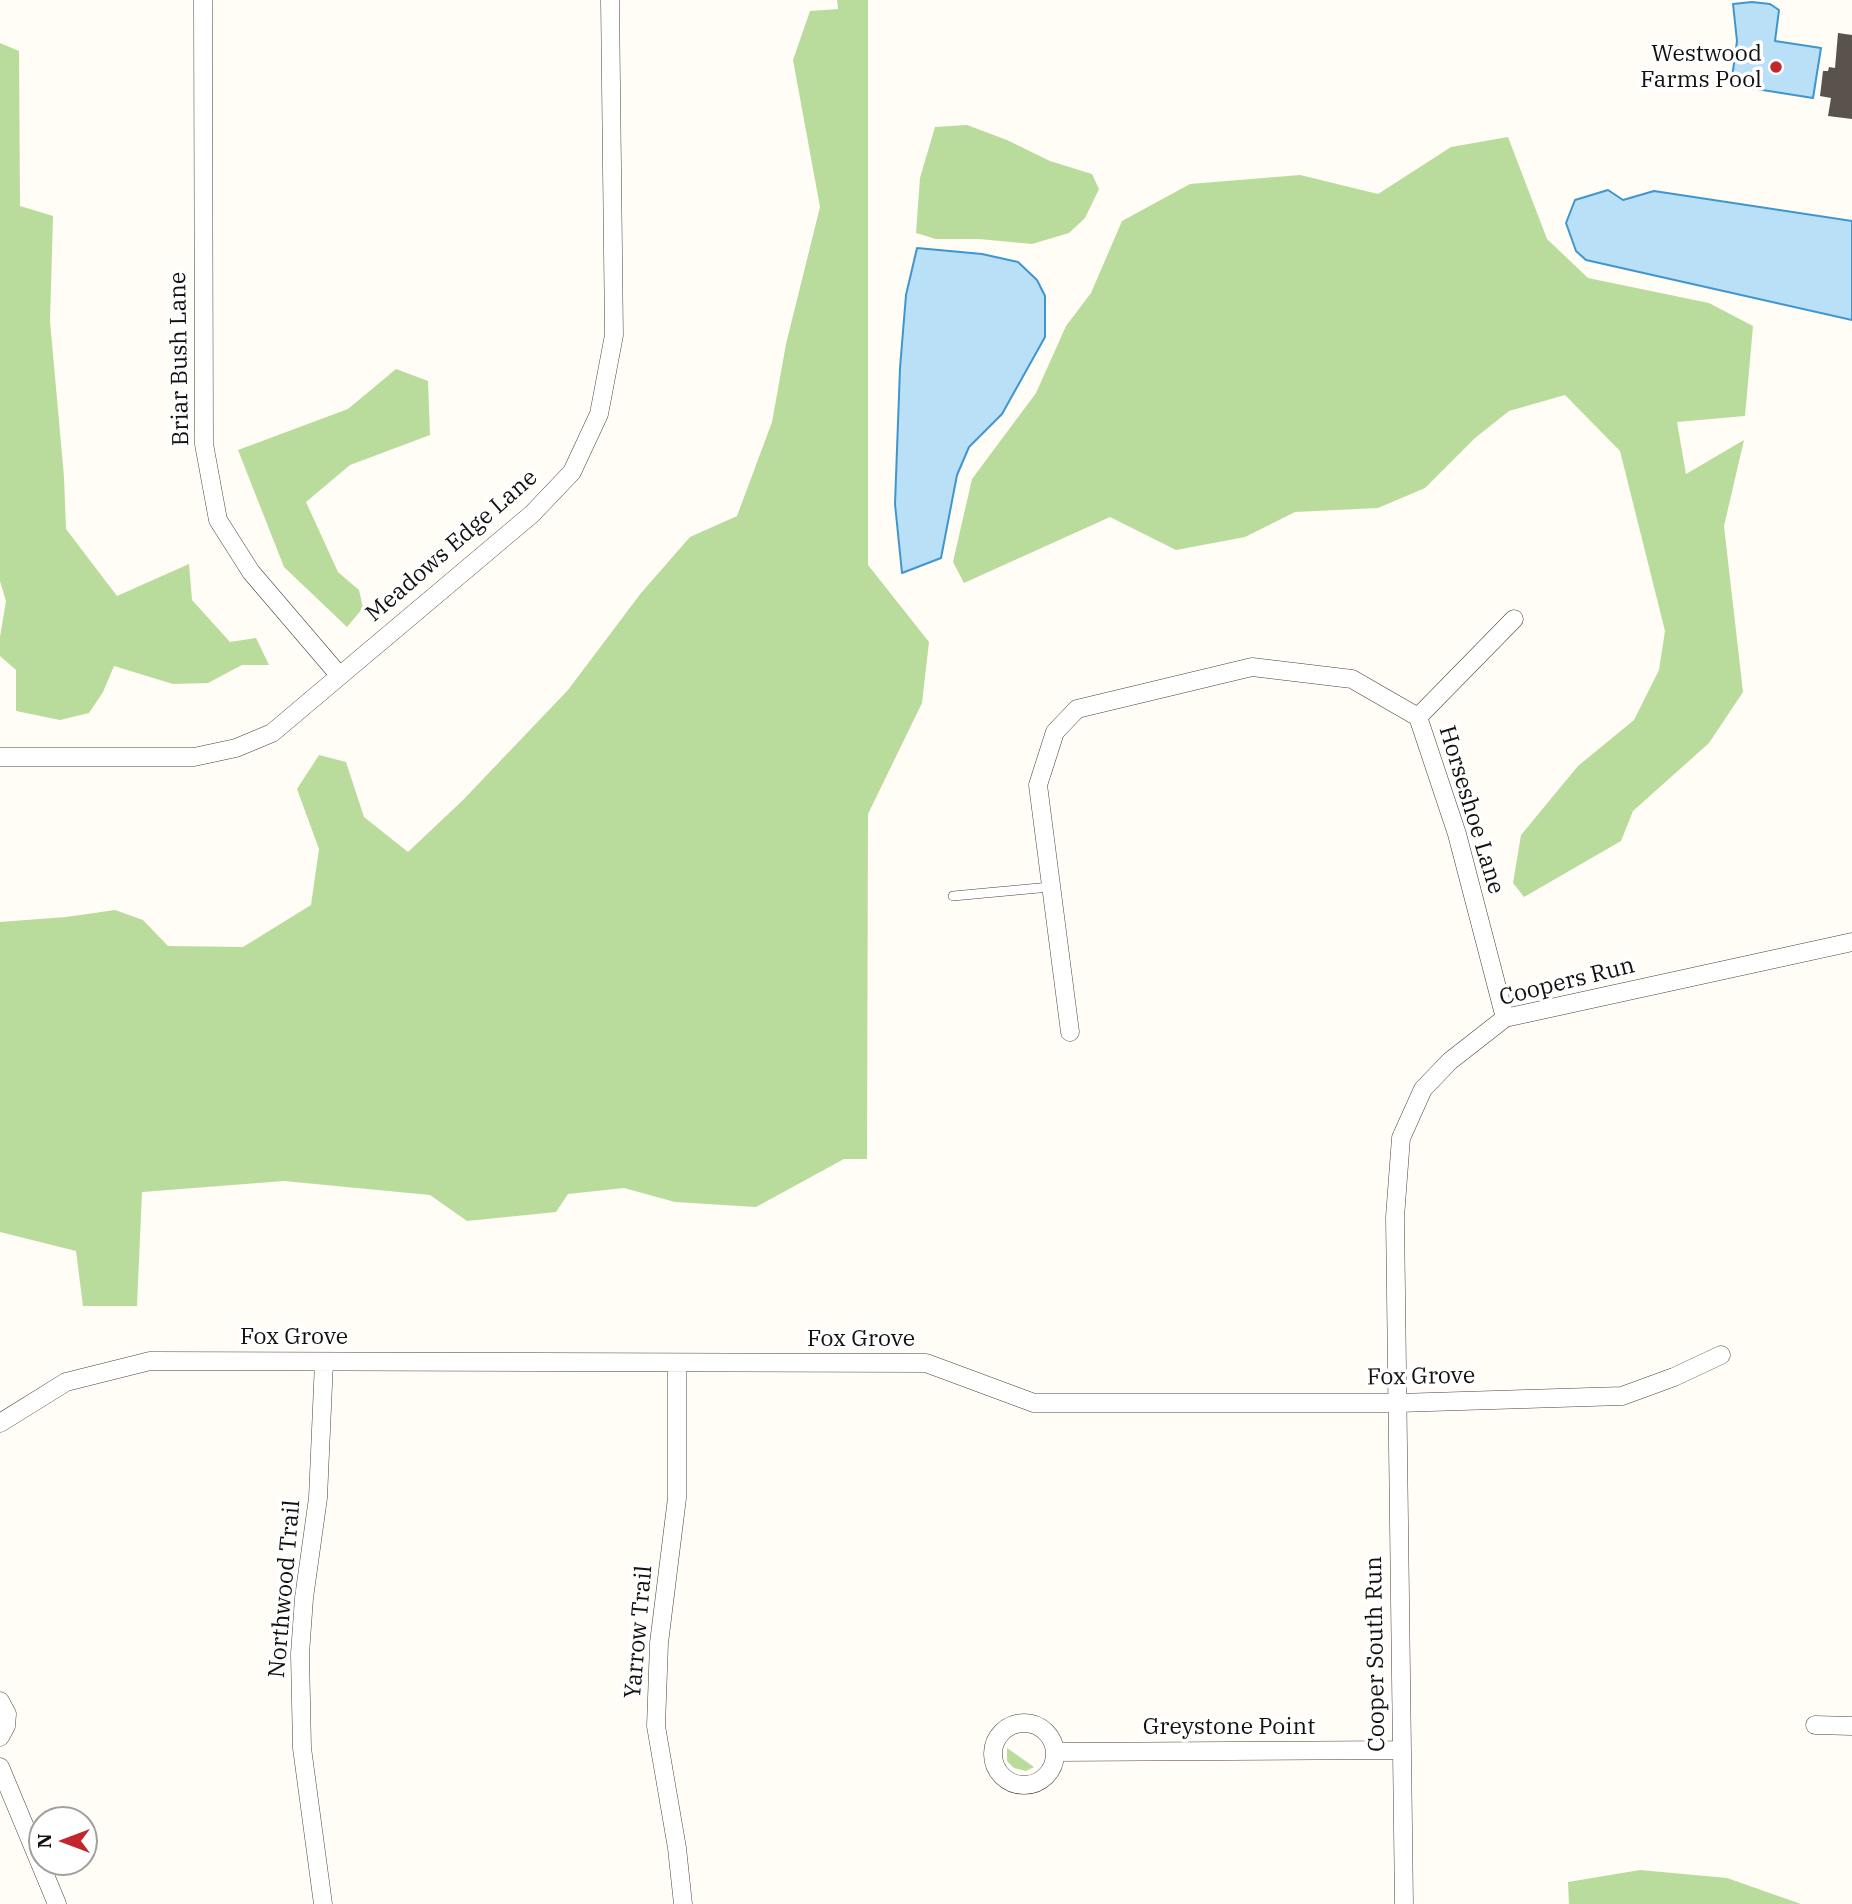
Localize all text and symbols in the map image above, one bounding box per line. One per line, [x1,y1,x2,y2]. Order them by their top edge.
place label: Westwood Farms Pool [1640,40,1762,94]
marker: Westwood Farms Pool [1768,59,1784,75]
street label: Briar Bush Lane [165,272,195,446]
street label: Meadows Edge Lane [361,464,543,628]
street label: Horseshoe Lane [1432,723,1510,897]
street label: Coopers Run [1496,952,1638,1012]
street label: Fox Grove [240,1323,348,1351]
street label: Fox Grove [807,1325,915,1353]
street label: Fox Grove [1367,1362,1475,1392]
street label: Northwood Trail [263,1499,307,1679]
street label: Cooper South Run [1360,1556,1392,1752]
street label: Yarrow Trail [619,1564,659,1700]
street label: Greystone Point [1143,1713,1315,1741]
north arrow [28,1806,98,1876]
text: N [32,1833,56,1849]

